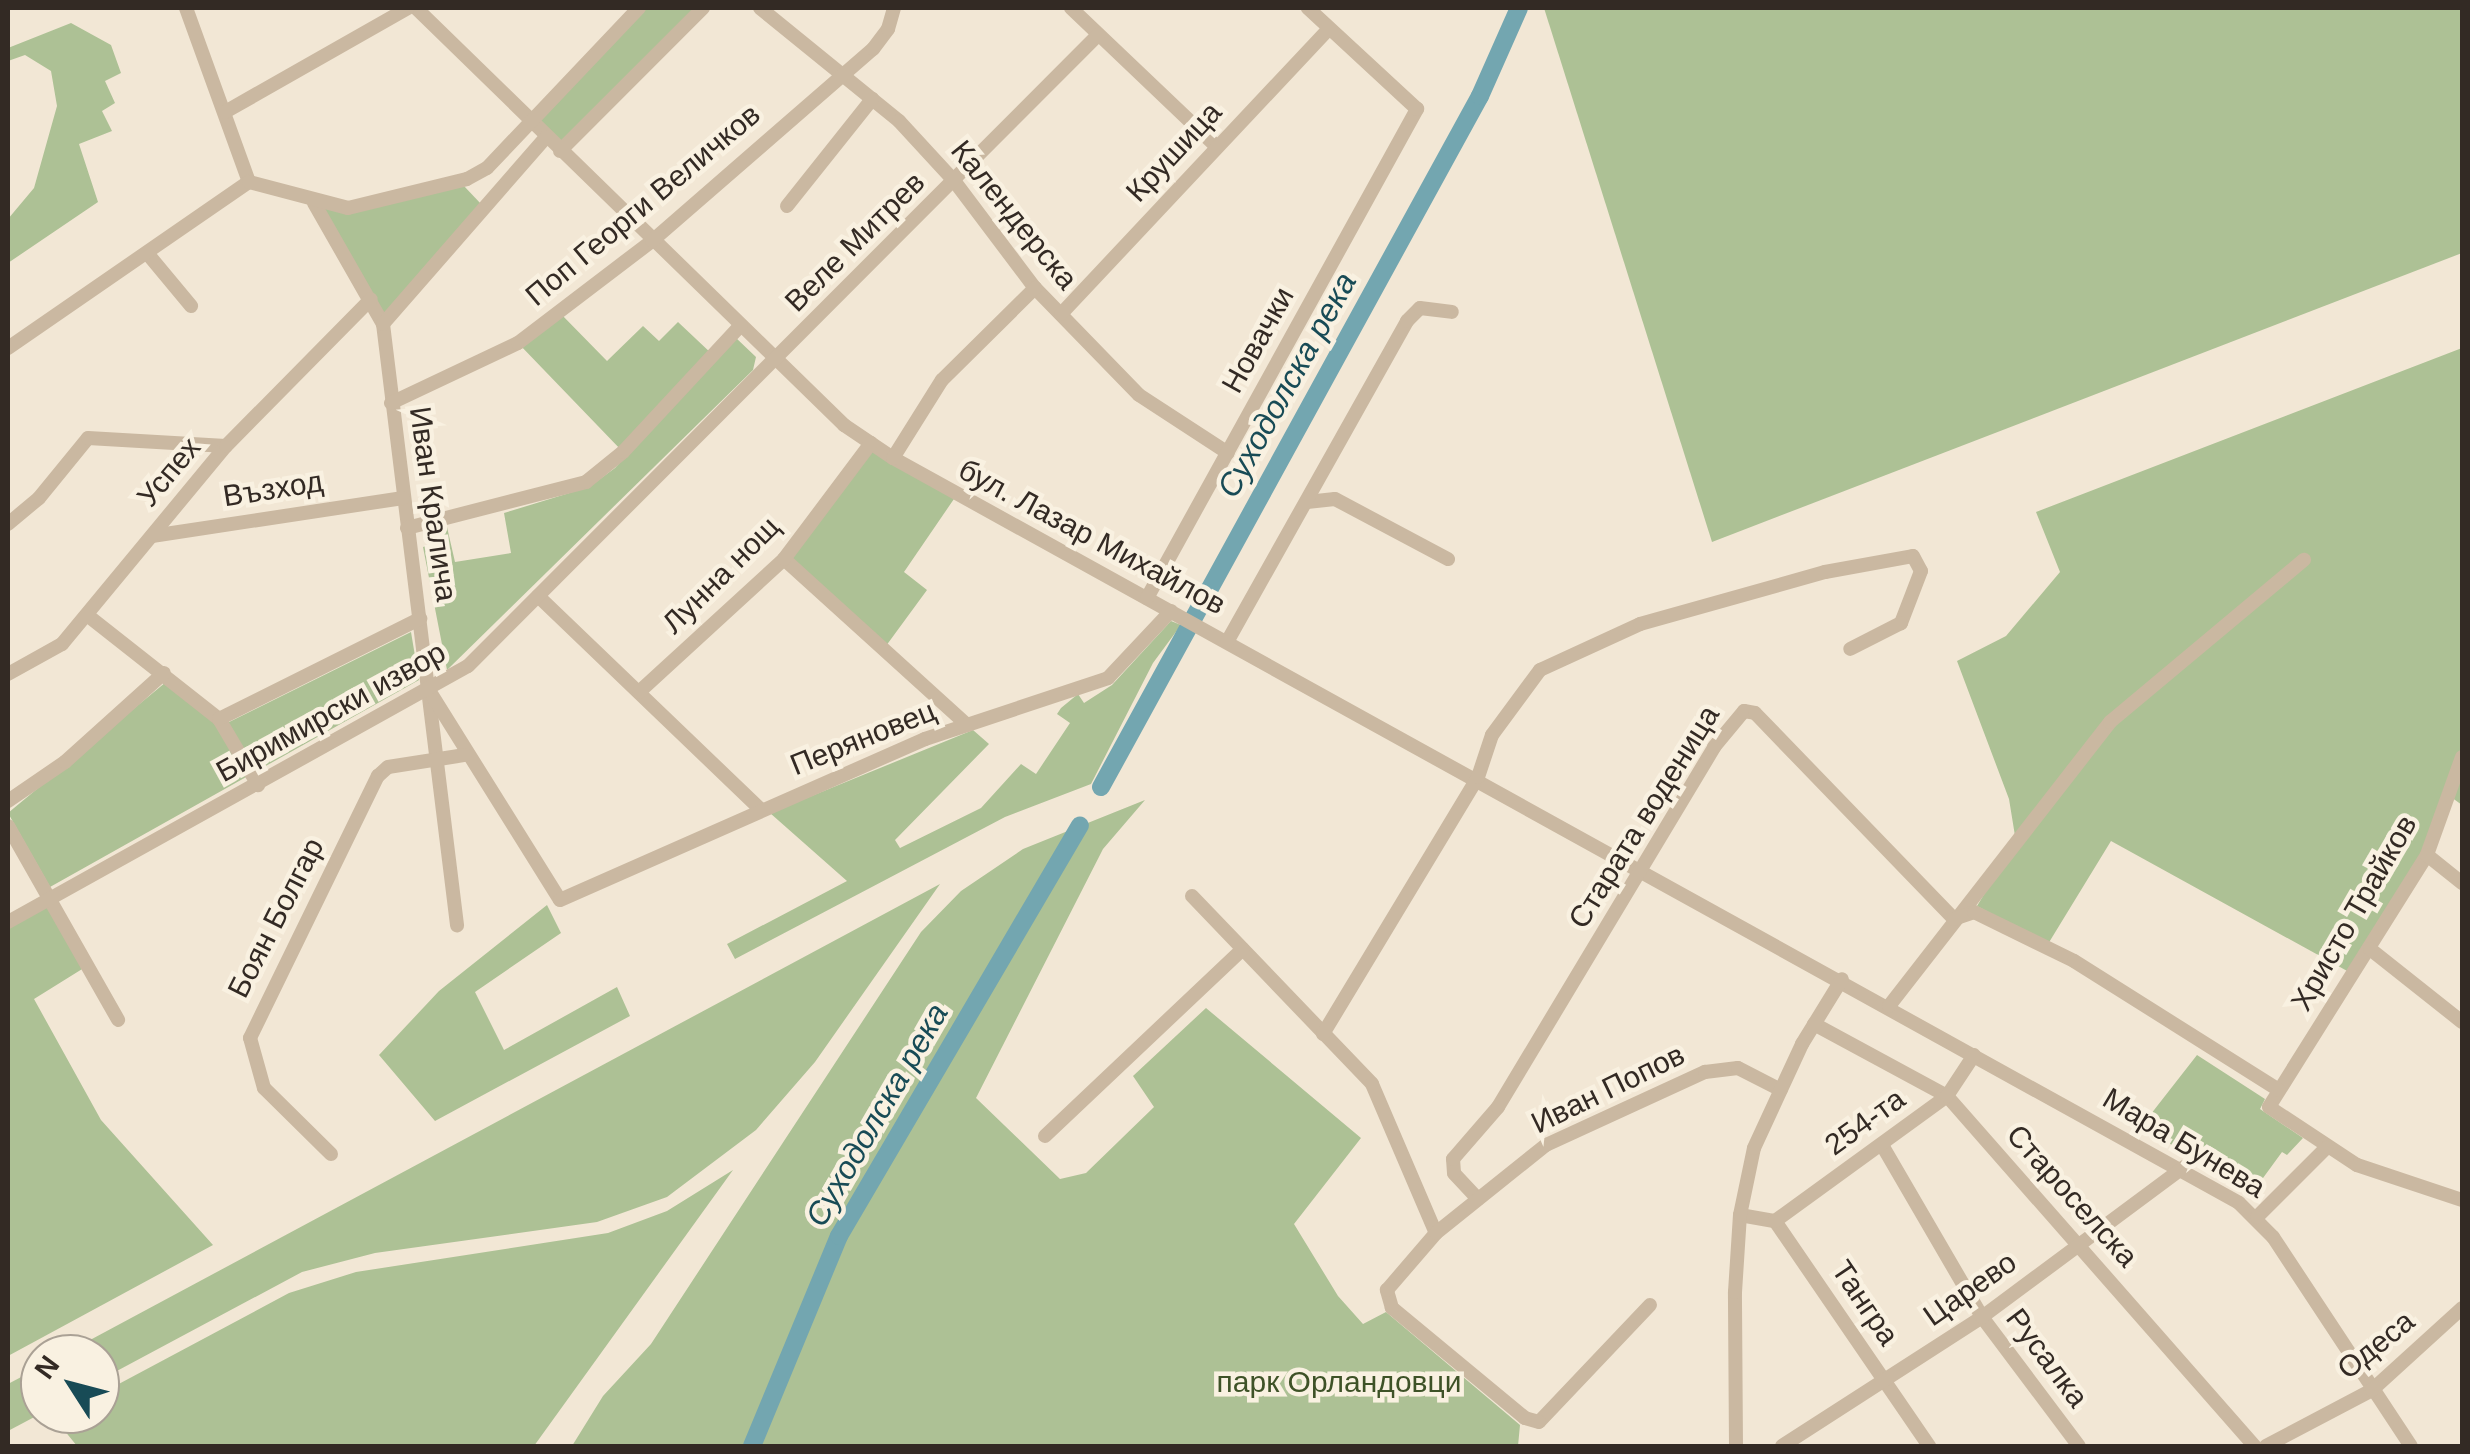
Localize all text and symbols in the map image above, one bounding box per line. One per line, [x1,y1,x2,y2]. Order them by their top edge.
street label: Крушица [1119,95,1229,209]
street label: Поп Георги Величков [519,96,767,314]
street label: Календерска [943,133,1085,297]
street label: Веле Митрев [778,165,932,319]
water label: Суходолска река [1209,266,1365,504]
street label: Новачки [1214,281,1302,399]
street label: Иван Кралича [402,404,464,604]
street label: Успех [130,430,208,514]
street label: бул. Лазар Михайлов [952,451,1232,623]
street label: Възход [220,463,326,515]
street label: Лунна нощ [655,509,787,641]
street label: Биримирски извор [210,634,452,790]
street label: Перяновец [785,693,941,783]
street label: Старата воденица [1561,699,1727,935]
street label: Христо Трайков [2283,809,2425,1017]
street label: Боян Болгар [220,832,332,1004]
water label: Суходолска река [798,997,956,1233]
street label: Иван Попов [1526,1036,1690,1142]
street label: Мара Бунева [2096,1080,2272,1206]
street label: 254-та [1818,1081,1912,1163]
street label: Староселска [1999,1118,2145,1274]
street label: Царево [1917,1244,2023,1334]
street label: Тангра [1824,1254,1906,1352]
street label: Русалка [1998,1302,2096,1414]
street label: Одеса [2330,1303,2422,1387]
north arrow [20,1334,120,1434]
text: N [28,1350,65,1385]
park label: парк Орландовци [1217,1364,1461,1400]

